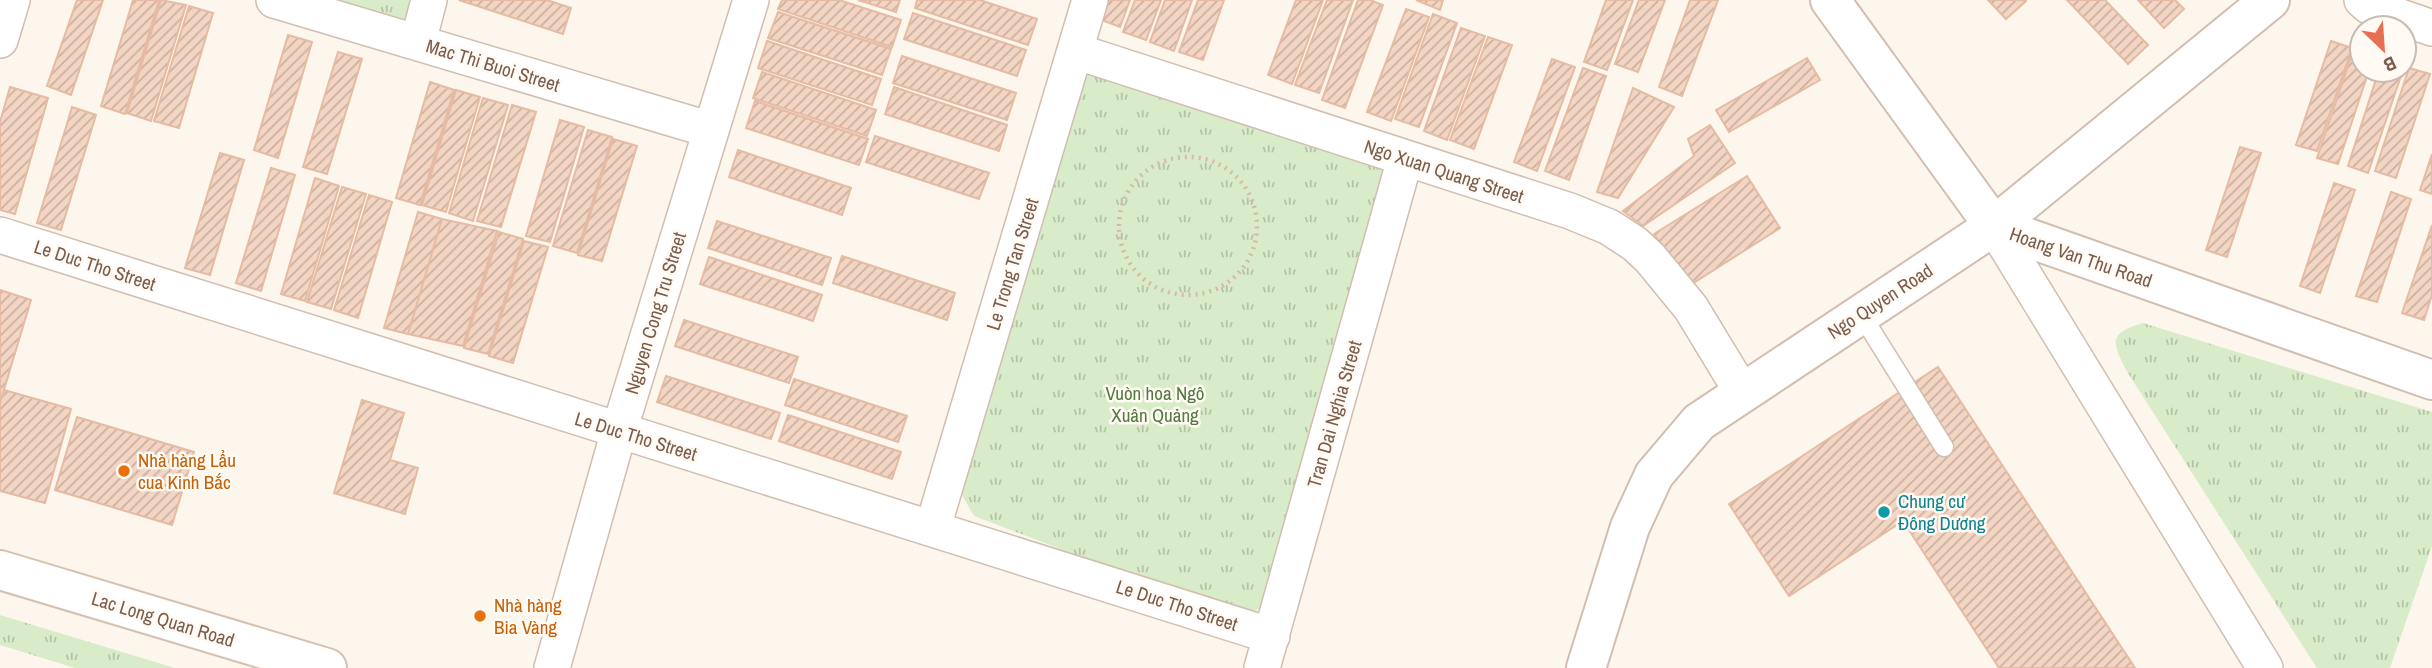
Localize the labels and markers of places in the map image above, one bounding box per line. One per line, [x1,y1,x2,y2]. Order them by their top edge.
place label: Nhà hàng Lẩu cua Kinh Bắc [138,447,236,495]
marker: Nhà hàng Lẩu cua Kinh Bắc [116,463,132,479]
place label: Chung cư Đông Dương [1898,488,1986,536]
marker: Chung cư Đông Dương [1876,504,1892,520]
place label: Nhà hàng Bia Vàng [494,592,562,640]
marker: Nhà hàng Bia Vàng [472,608,488,624]

